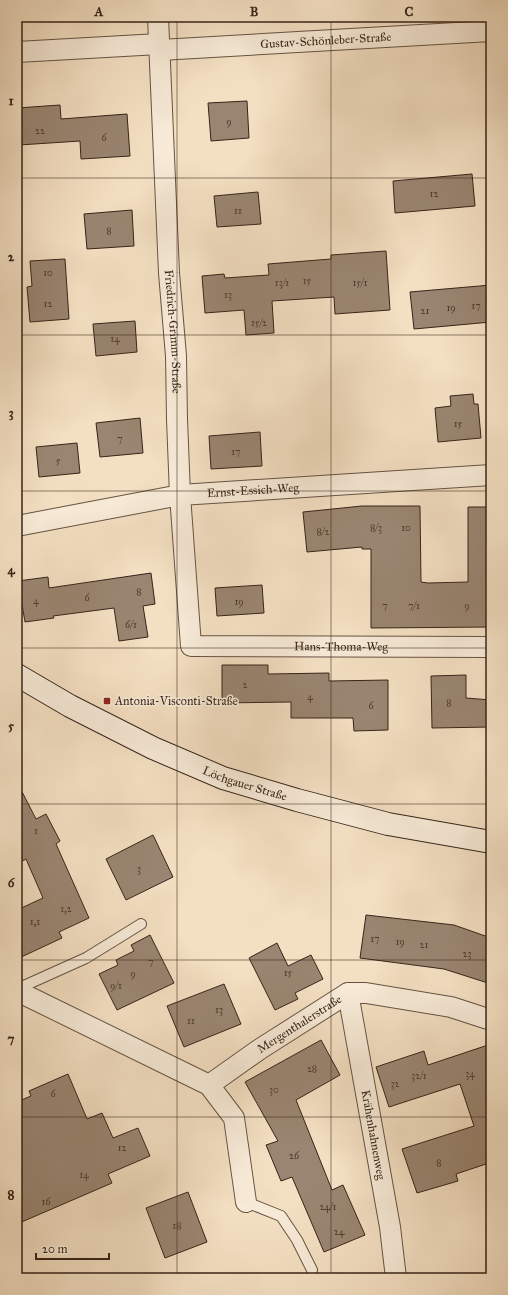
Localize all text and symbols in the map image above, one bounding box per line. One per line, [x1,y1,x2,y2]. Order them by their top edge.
text: A [94,4,104,20]
text: B [250,4,259,20]
text: C [405,4,414,20]
street label: Gustav-Schönleber-Straße [260,30,392,51]
text: 1 [8,93,14,109]
house number: 9 [226,116,232,128]
house number: 22 [35,125,45,137]
house number: 6 [101,132,107,144]
house number: 12 [430,188,439,200]
house number: 11 [234,205,242,217]
house number: 8 [106,225,112,237]
text: 2 [8,249,15,265]
house number: 10 [43,267,53,279]
street label: Friedrich-Grimm-Straße [162,269,184,394]
house number: 15 [303,275,312,287]
house number: 13/1 [275,277,289,289]
house number: 15/1 [352,277,368,289]
house number: 13 [224,289,232,301]
house number: 12 [44,298,53,310]
house number: 17 [471,300,481,312]
house number: 19 [446,302,456,314]
house number: 21 [421,305,429,317]
house number: 15/2 [251,317,267,329]
house number: 14 [110,333,120,345]
text: 3 [8,405,14,421]
house number: 15 [454,418,463,430]
house number: 7 [117,433,123,445]
house number: 17 [231,446,241,458]
house number: 5 [56,455,61,467]
street label: Ernst-Essich-Weg [207,480,300,500]
house number: 8/3 [370,522,382,534]
house number: 10 [401,522,411,534]
house number: 8/2 [317,526,330,538]
text: 4 [7,562,15,578]
house number: 8 [136,586,142,598]
house number: 6 [84,592,90,604]
house number: 4 [33,595,39,607]
house number: 19 [234,596,244,608]
house number: 7 [382,600,388,612]
house number: 7/1 [408,600,420,612]
house number: 9 [464,600,470,612]
house number: 6/1 [125,619,137,631]
street label: Hans-Thoma-Weg [294,639,388,655]
house number: 2 [243,679,248,691]
house number: 4 [307,691,313,703]
place label: Antonia-Visconti-Straße [114,694,238,708]
marker: Antonia-Visconti-Straße [102,696,112,706]
house number: 8 [446,697,452,709]
house number: 6 [368,700,374,712]
text: 5 [8,718,15,734]
street label: Löchgauer Straße [200,763,289,804]
house number: 1 [34,825,38,837]
house number: 3 [137,863,141,875]
text: 6 [8,875,16,891]
house number: 1,2 [60,903,72,915]
house number: 1,1 [30,916,40,928]
house number: 17 [370,933,380,945]
house number: 19 [395,936,405,948]
house number: 21 [420,939,428,951]
house number: 23 [463,948,471,960]
house number: 7 [148,956,154,968]
house number: 15 [284,967,293,979]
house number: 9 [130,968,136,980]
house number: 9/1 [110,980,122,992]
street label: Mergenthalerstraße [255,992,344,1056]
house number: 13 [215,1004,223,1016]
house number: 11 [187,1015,195,1027]
text: 7 [8,1031,15,1047]
house number: 28 [307,1063,317,1075]
house number: 34 [465,1068,475,1080]
house number: 32/1 [411,1070,427,1082]
house number: 32 [391,1078,400,1090]
house number: 30 [269,1084,279,1096]
house number: 6 [50,1088,56,1100]
street label: Krähenhahnenweg [359,1089,388,1181]
house number: 12 [118,1142,127,1154]
house number: 26 [289,1150,300,1162]
house number: 8 [436,1157,442,1169]
house number: 14 [79,1169,89,1181]
text: 8 [8,1187,15,1203]
house number: 16 [41,1196,51,1208]
house number: 24/1 [319,1201,337,1213]
house number: 18 [172,1220,182,1232]
house number: 24 [334,1226,345,1238]
scale bar [36,1235,109,1261]
text: 20 m [42,1242,68,1256]

